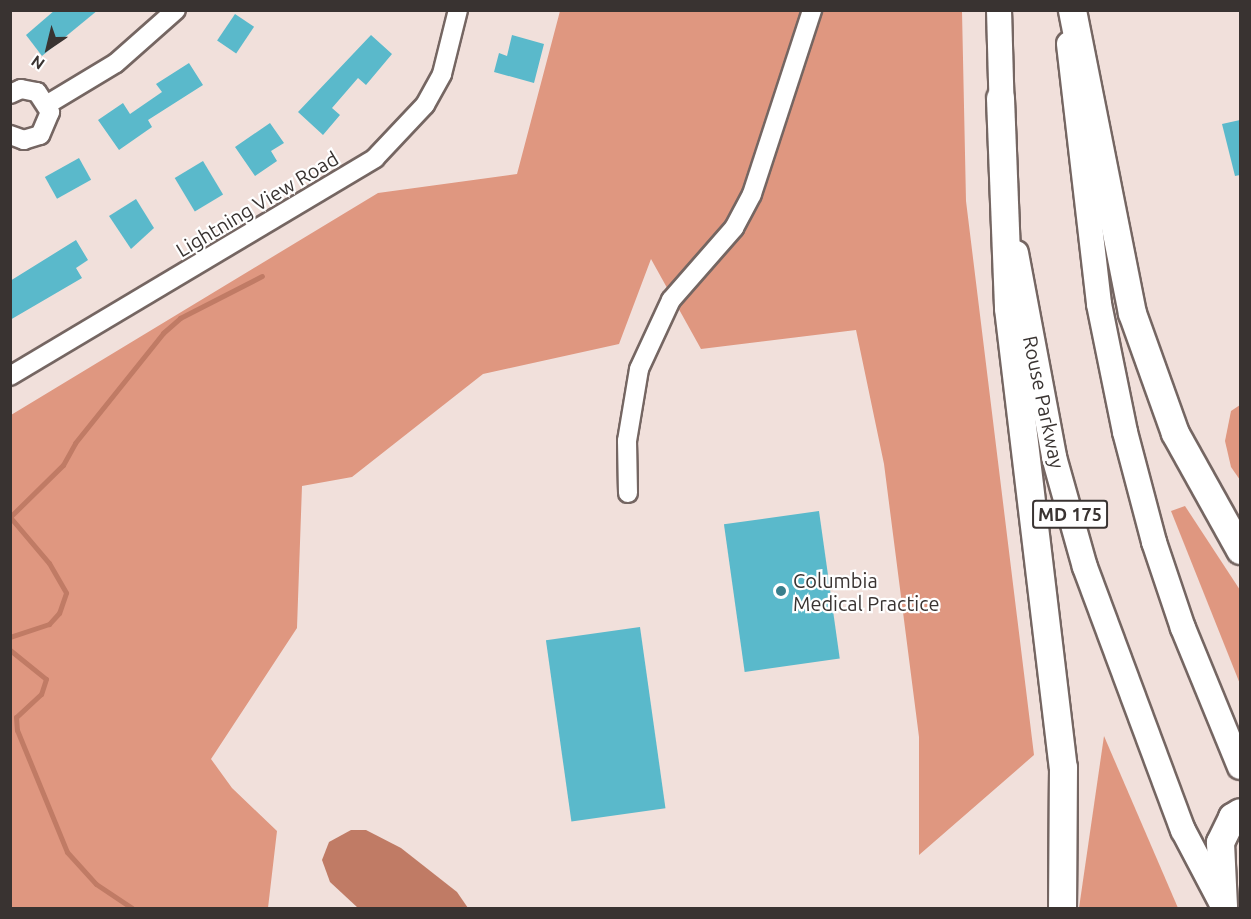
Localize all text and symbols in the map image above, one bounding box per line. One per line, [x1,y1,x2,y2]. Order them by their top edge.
north arrow [18,18,78,78]
text: N [28,52,48,74]
street label: Lightning View Road [172,146,342,262]
street label: Rouse Parkway [1018,333,1070,471]
road number: MD 175 [1031,499,1109,529]
place label: Columbia Medical Practice [793,568,939,615]
marker: Columbia Medical Practice [774,584,788,598]

